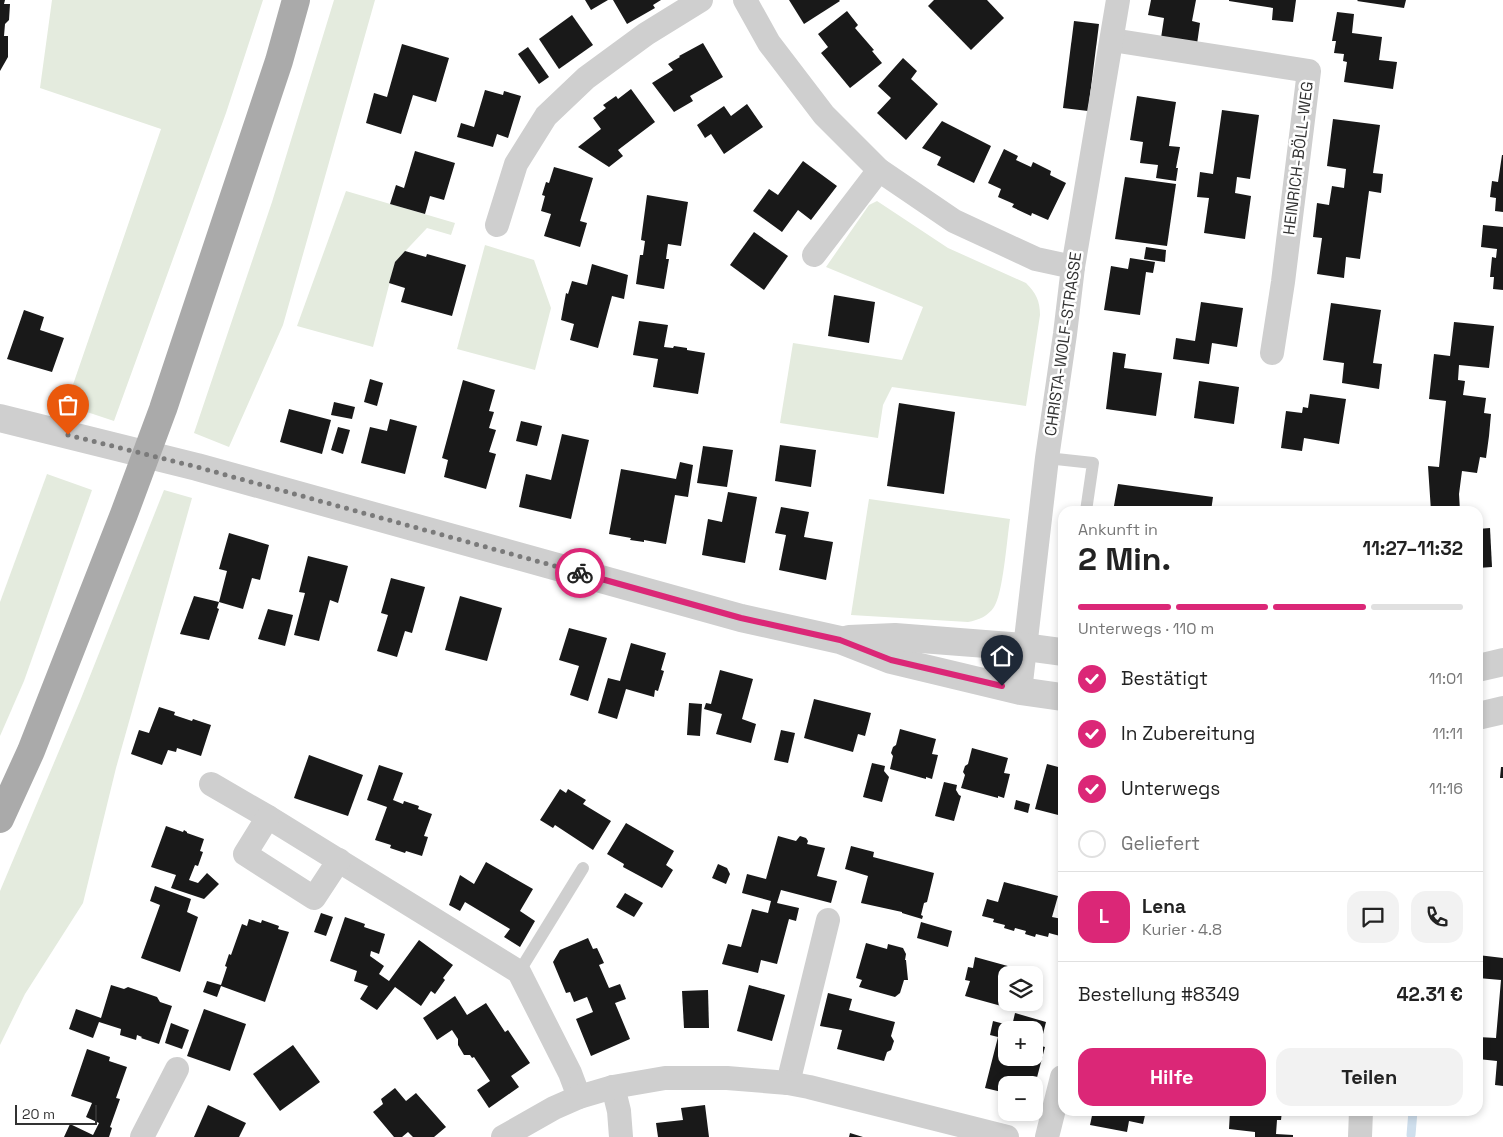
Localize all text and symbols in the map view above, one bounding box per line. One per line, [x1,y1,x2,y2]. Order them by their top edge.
street label: HEINRICH-BÖLL-WEG [1278,80,1318,236]
street label: CHRISTA-WOLF-STRASSE [1040,251,1086,437]
pin [47,384,89,435]
icon: bag [54,391,82,419]
text: Ankunft in [1078,519,1158,540]
text: 11:27–11:32 [1363,536,1463,561]
text: 2 Min. [1078,539,1171,579]
courier [555,548,605,598]
icon: bike [566,559,594,587]
text: Unterwegs · 110 m [1078,618,1214,639]
pin [981,635,1023,686]
icon: home [988,642,1016,670]
icon: check [1078,665,1106,693]
text: Bestätigt [1121,666,1208,691]
text: 11:01 [1429,668,1463,689]
icon: check [1078,720,1106,748]
text: In Zubereitung [1121,721,1255,746]
text: 11:11 [1432,723,1463,744]
icon: check [1078,775,1106,803]
text: Unterwegs [1121,776,1220,801]
text: 11:16 [1429,778,1463,799]
text: Geliefert [1121,831,1200,856]
button: chat [1347,891,1399,943]
button: phone [1411,891,1463,943]
text: Lena [1142,894,1186,919]
text: L [1099,904,1109,929]
text: Kurier · 4.8 [1142,919,1222,940]
map controls [998,966,1043,1121]
button: layers [998,966,1043,1011]
text: Bestellung #8349 [1078,982,1240,1007]
text: 42.31 € [1396,982,1463,1007]
button: + [998,1021,1043,1066]
button: Hilfe [1078,1048,1266,1106]
button: Teilen [1276,1048,1463,1106]
button: − [998,1076,1043,1121]
scale bar [15,1102,98,1125]
text: 20 m [22,1105,55,1123]

